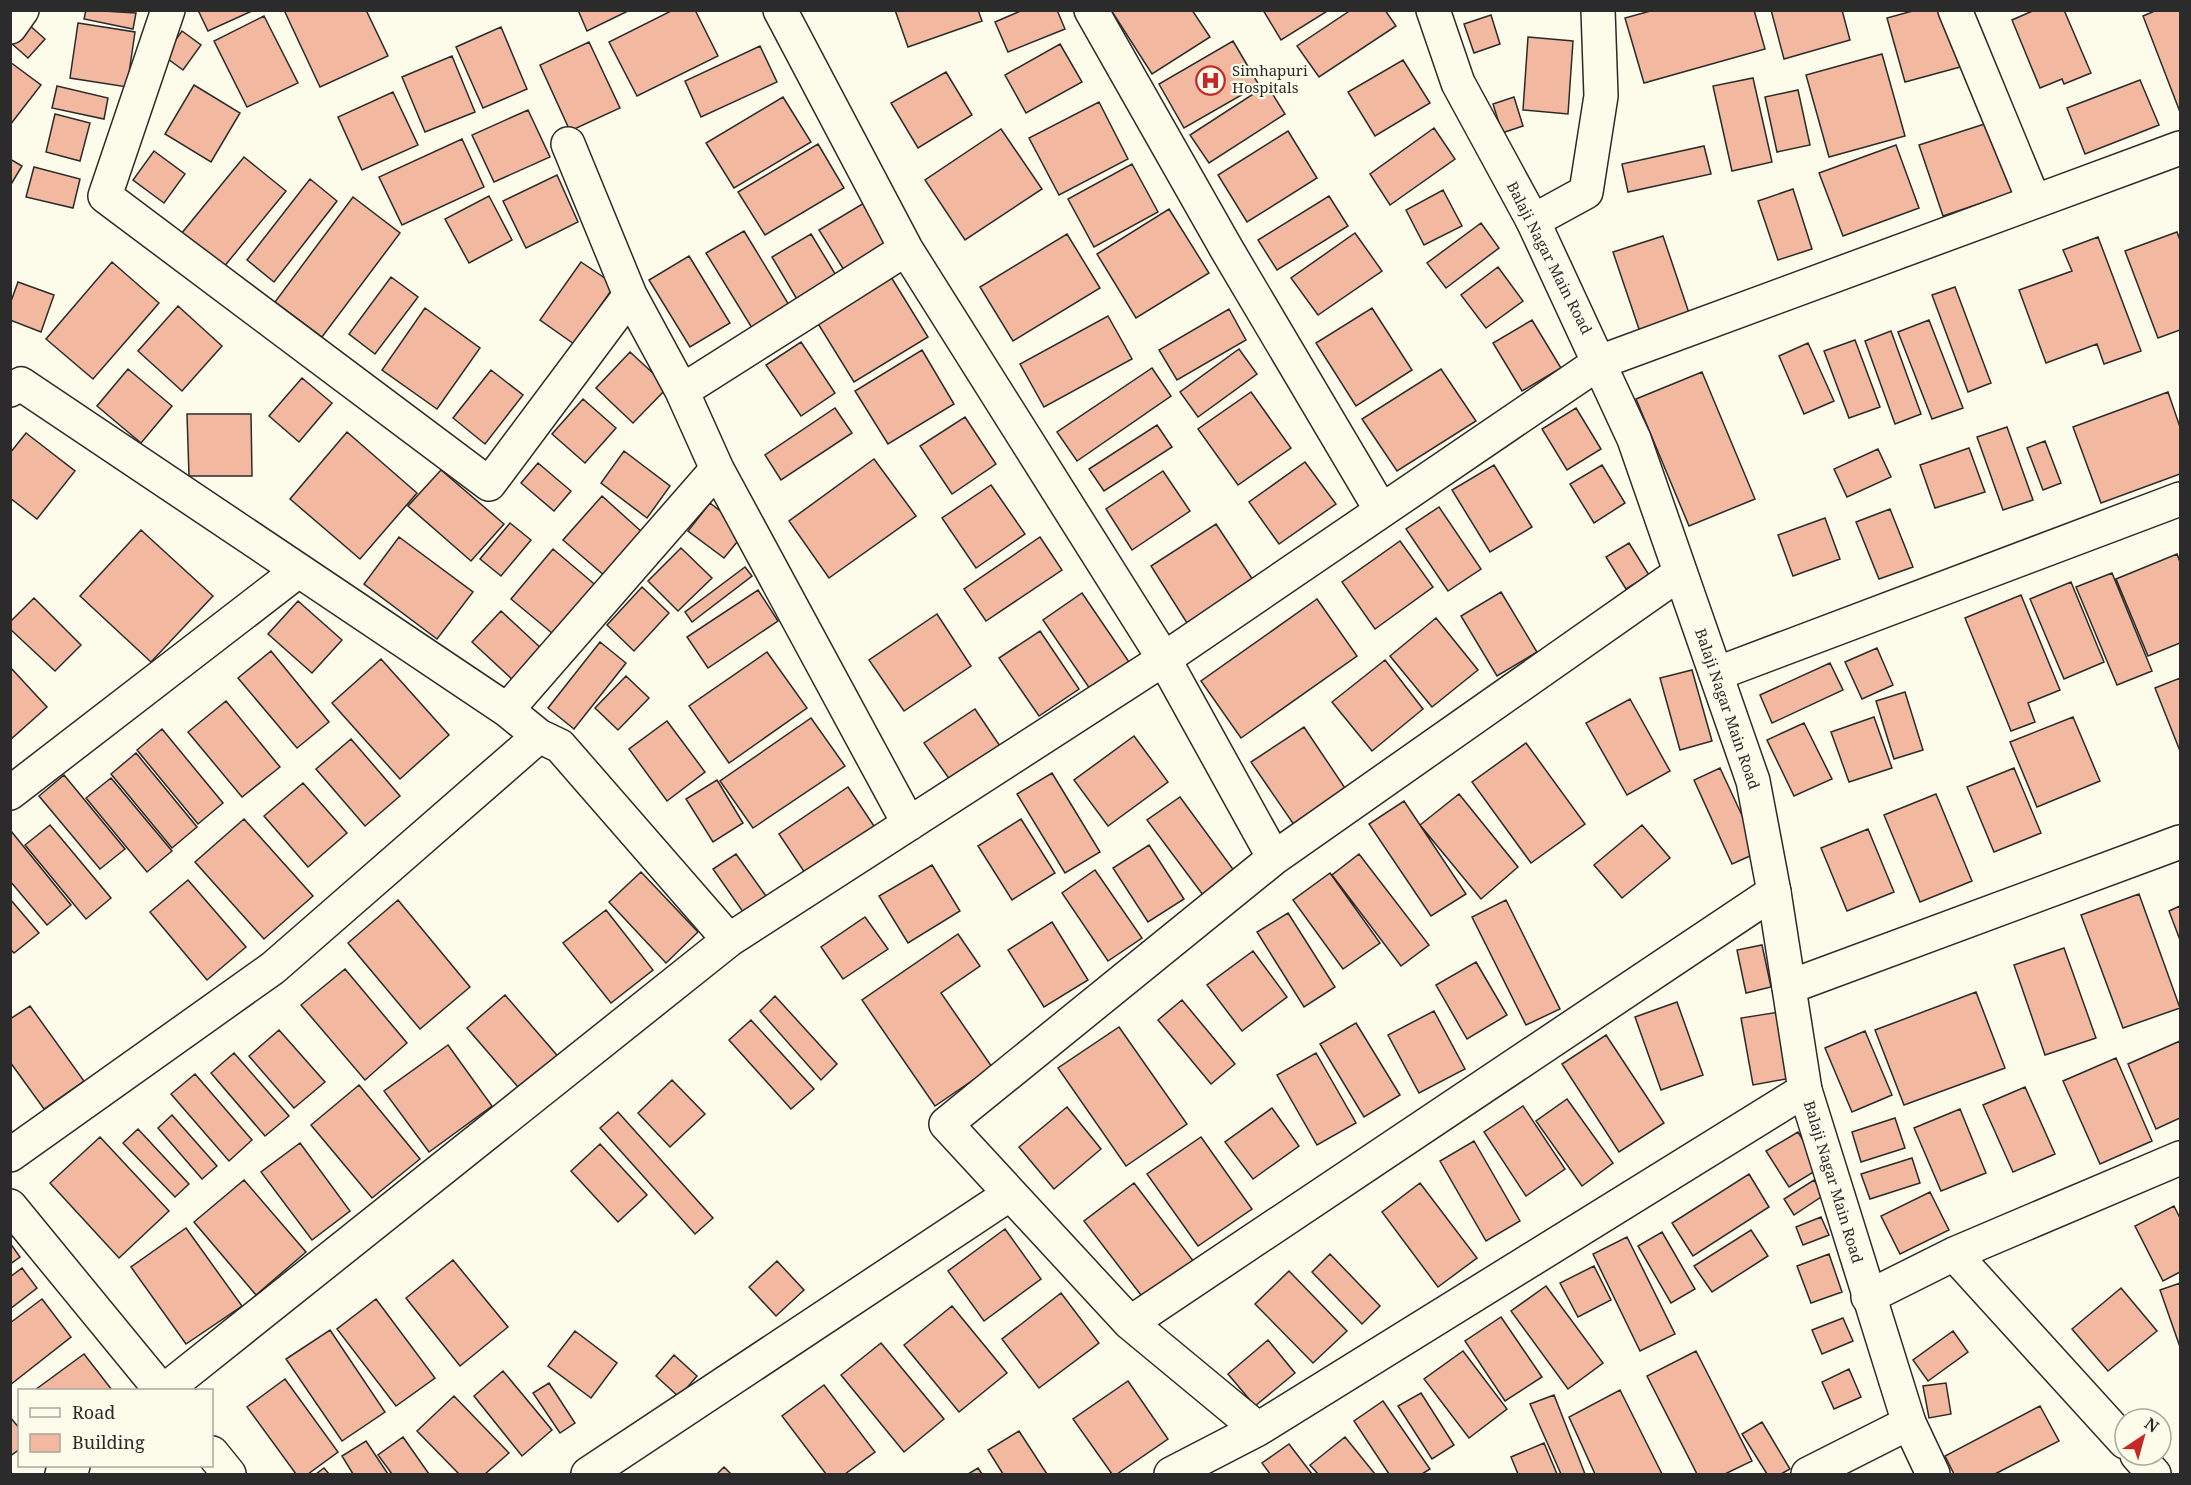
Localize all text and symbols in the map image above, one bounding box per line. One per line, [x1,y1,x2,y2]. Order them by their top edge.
place label: Simhapuri Hospitals [1232,60,1308,97]
hospital icon: Simhapuri Hospitals [1195,64,1227,96]
street label: Balaji Nagar Main Road [1503,178,1597,337]
street label: Balaji Nagar Main Road [1691,626,1765,792]
street label: Balaji Nagar Main Road [1800,1098,1868,1265]
legend [18,1389,213,1467]
text: Road [72,1400,115,1424]
north arrow [2113,1407,2173,1467]
text: N [2140,1412,2164,1438]
text: Building [72,1430,145,1454]

